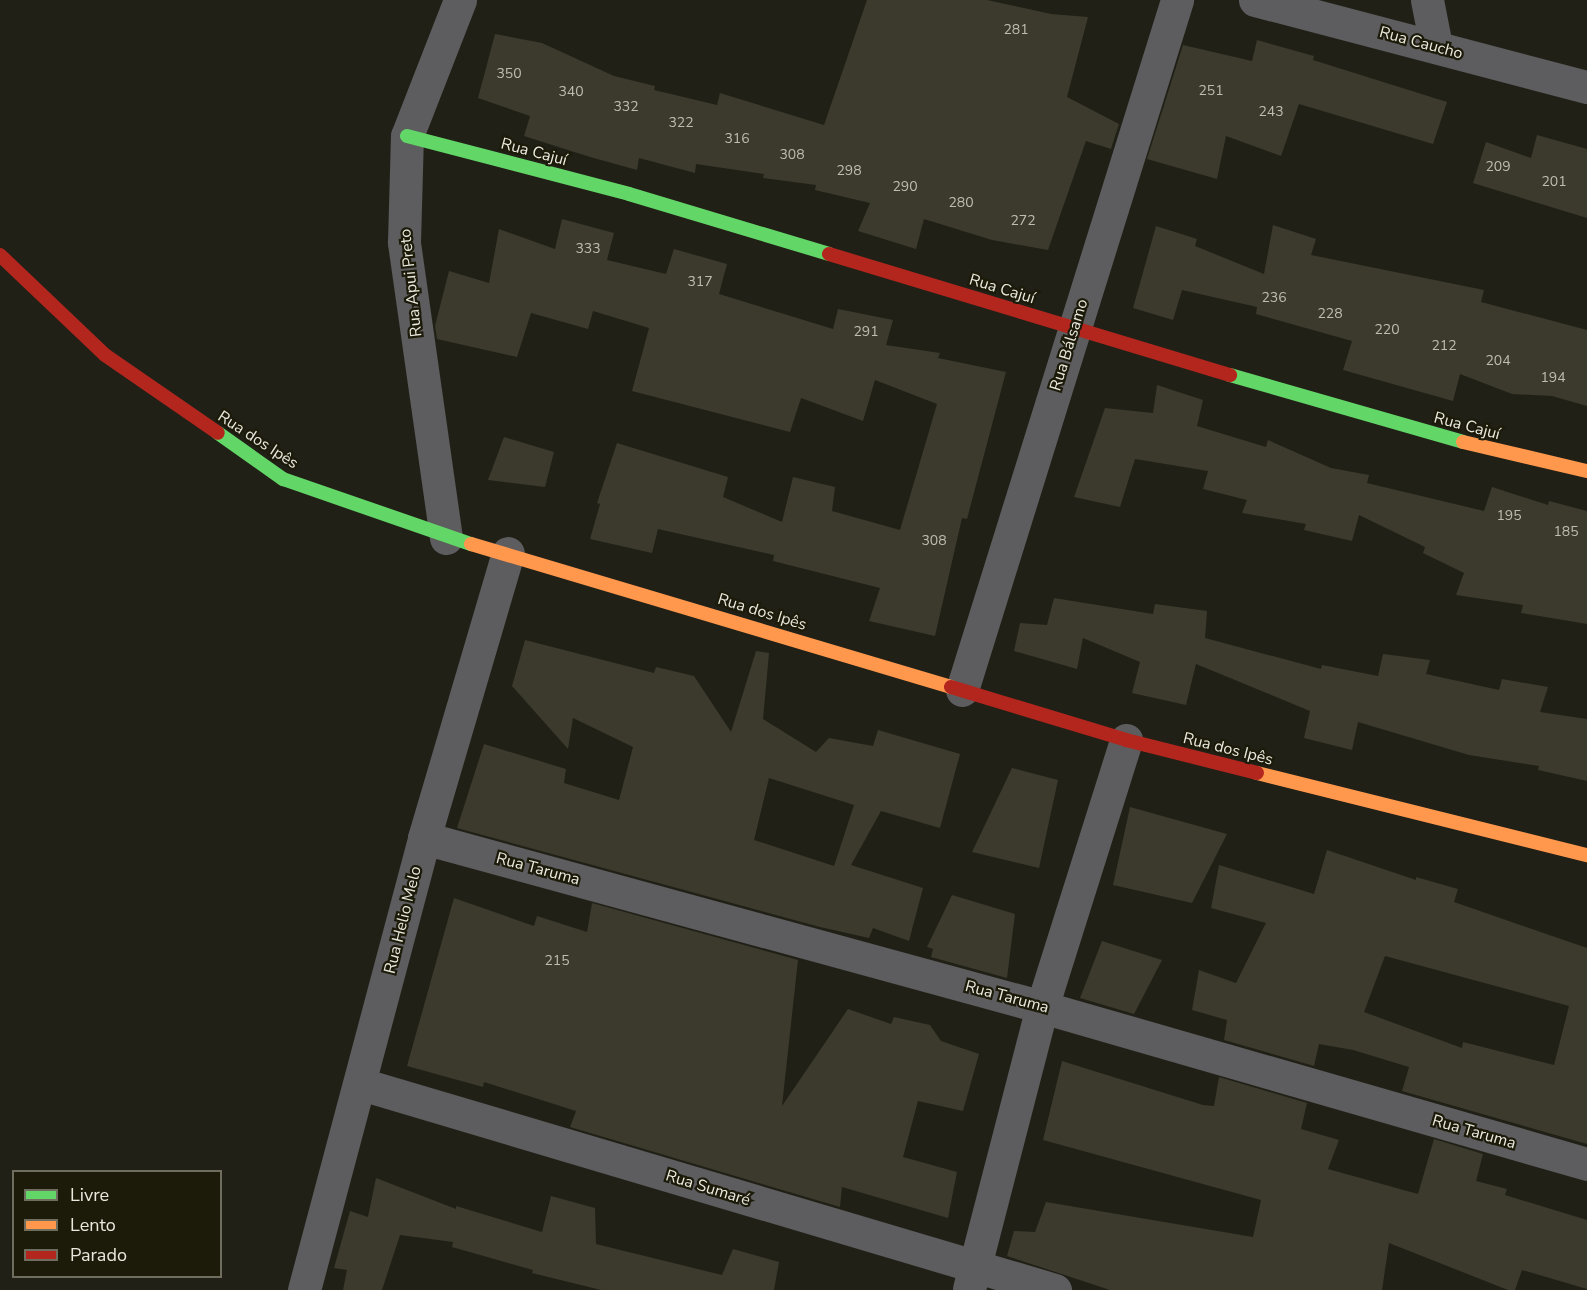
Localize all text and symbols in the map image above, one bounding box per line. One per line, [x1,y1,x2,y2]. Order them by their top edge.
house number: 281 [1003,22,1029,38]
street label: Rua Caucho [1377,23,1465,63]
house number: 350 [496,66,522,82]
house number: 251 [1198,83,1224,99]
house number: 340 [558,84,584,100]
house number: 332 [613,99,639,115]
house number: 243 [1258,104,1284,120]
house number: 322 [668,115,694,131]
house number: 316 [724,131,750,147]
street label: Rua Cajuí [499,134,569,170]
house number: 308 [779,147,805,163]
house number: 209 [1485,159,1511,175]
house number: 298 [836,163,862,179]
house number: 201 [1541,174,1567,190]
house number: 290 [892,179,918,195]
house number: 280 [948,195,974,211]
house number: 272 [1010,213,1036,229]
street label: Rua Apui Preto [396,228,426,338]
house number: 333 [575,241,601,257]
street label: Rua Cajuí [967,270,1037,308]
house number: 317 [687,274,713,290]
house number: 236 [1261,290,1287,306]
street label: Rua Bálsamo [1046,297,1092,393]
house number: 228 [1317,306,1343,322]
house number: 220 [1374,322,1400,338]
house number: 291 [853,324,879,340]
house number: 212 [1431,338,1457,354]
house number: 204 [1485,353,1511,369]
house number: 194 [1540,370,1566,386]
street label: Rua dos Ipês [214,407,302,473]
street label: Rua Cajuí [1432,408,1502,444]
house number: 195 [1496,508,1522,524]
house number: 185 [1553,524,1579,540]
house number: 308 [921,533,947,549]
street label: Rua dos Ipês [715,589,809,635]
street label: Rua dos Ipês [1181,729,1275,769]
street label: Rua Taruma [494,849,582,889]
street label: Rua Helio Melo [380,864,426,976]
house number: 215 [544,953,570,969]
street label: Rua Taruma [963,977,1051,1017]
street label: Rua Taruma [1430,1111,1518,1153]
street label: Rua Sumaré [663,1166,753,1210]
legend [12,1170,222,1278]
text: Livre [70,1183,109,1207]
text: Lento [70,1213,116,1237]
text: Parado [70,1243,127,1267]

